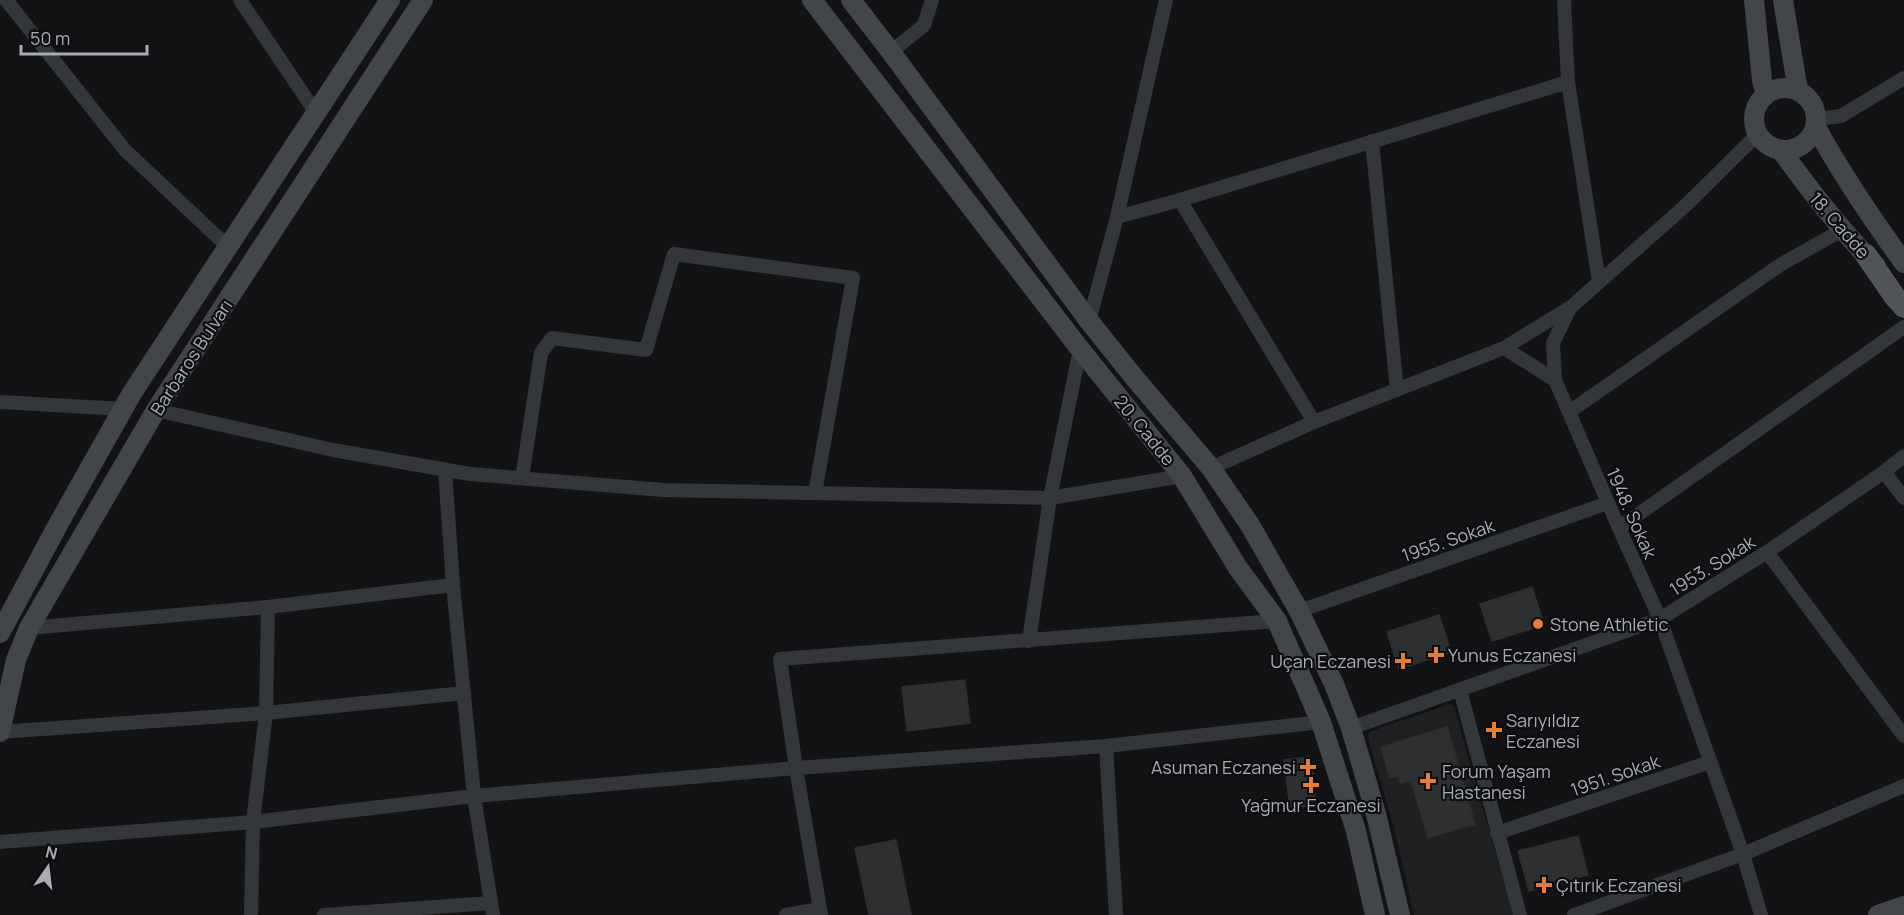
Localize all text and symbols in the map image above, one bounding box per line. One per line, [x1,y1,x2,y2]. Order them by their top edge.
scale bar [21,18,147,56]
text: 50 m [30,26,70,50]
street label: 18. Cadde [1805,187,1875,263]
street label: Barbaros Bulvarı [145,295,237,419]
street label: 20. Cadde [1109,390,1181,470]
street label: 1948. Sokak [1601,464,1663,563]
street label: 1955. Sokak [1398,513,1499,567]
street label: 1953. Sokak [1665,529,1760,601]
place label: Stone Athletic [1550,612,1668,636]
marker: Stone Athletic [1531,617,1545,631]
place label: Yunus Eczanesi [1448,643,1576,667]
marker: Yunus Eczanesi [1429,648,1443,662]
place label: Uçan Eczanesi [1270,649,1391,673]
marker: Uçan Eczanesi [1396,654,1410,668]
place label: Sarıyıldız Eczanesi [1506,708,1580,753]
marker: Sarıyıldız Eczanesi [1487,723,1501,737]
street label: 1951. Sokak [1567,748,1664,801]
place label: Asuman Eczanesi [1151,755,1296,779]
place label: Forum Yaşam Hastanesi [1442,759,1551,804]
marker: Asuman Eczanesi [1301,760,1315,774]
marker: Forum Yaşam Hastanesi [1419,772,1437,790]
marker: Yağmur Eczanesi [1304,778,1318,792]
place label: Yağmur Eczanesi [1241,793,1381,817]
north arrow [18,837,78,897]
text: N [43,840,60,865]
place label: Çıtırık Eczanesi [1556,873,1682,897]
marker: Çıtırık Eczanesi [1537,878,1551,892]

